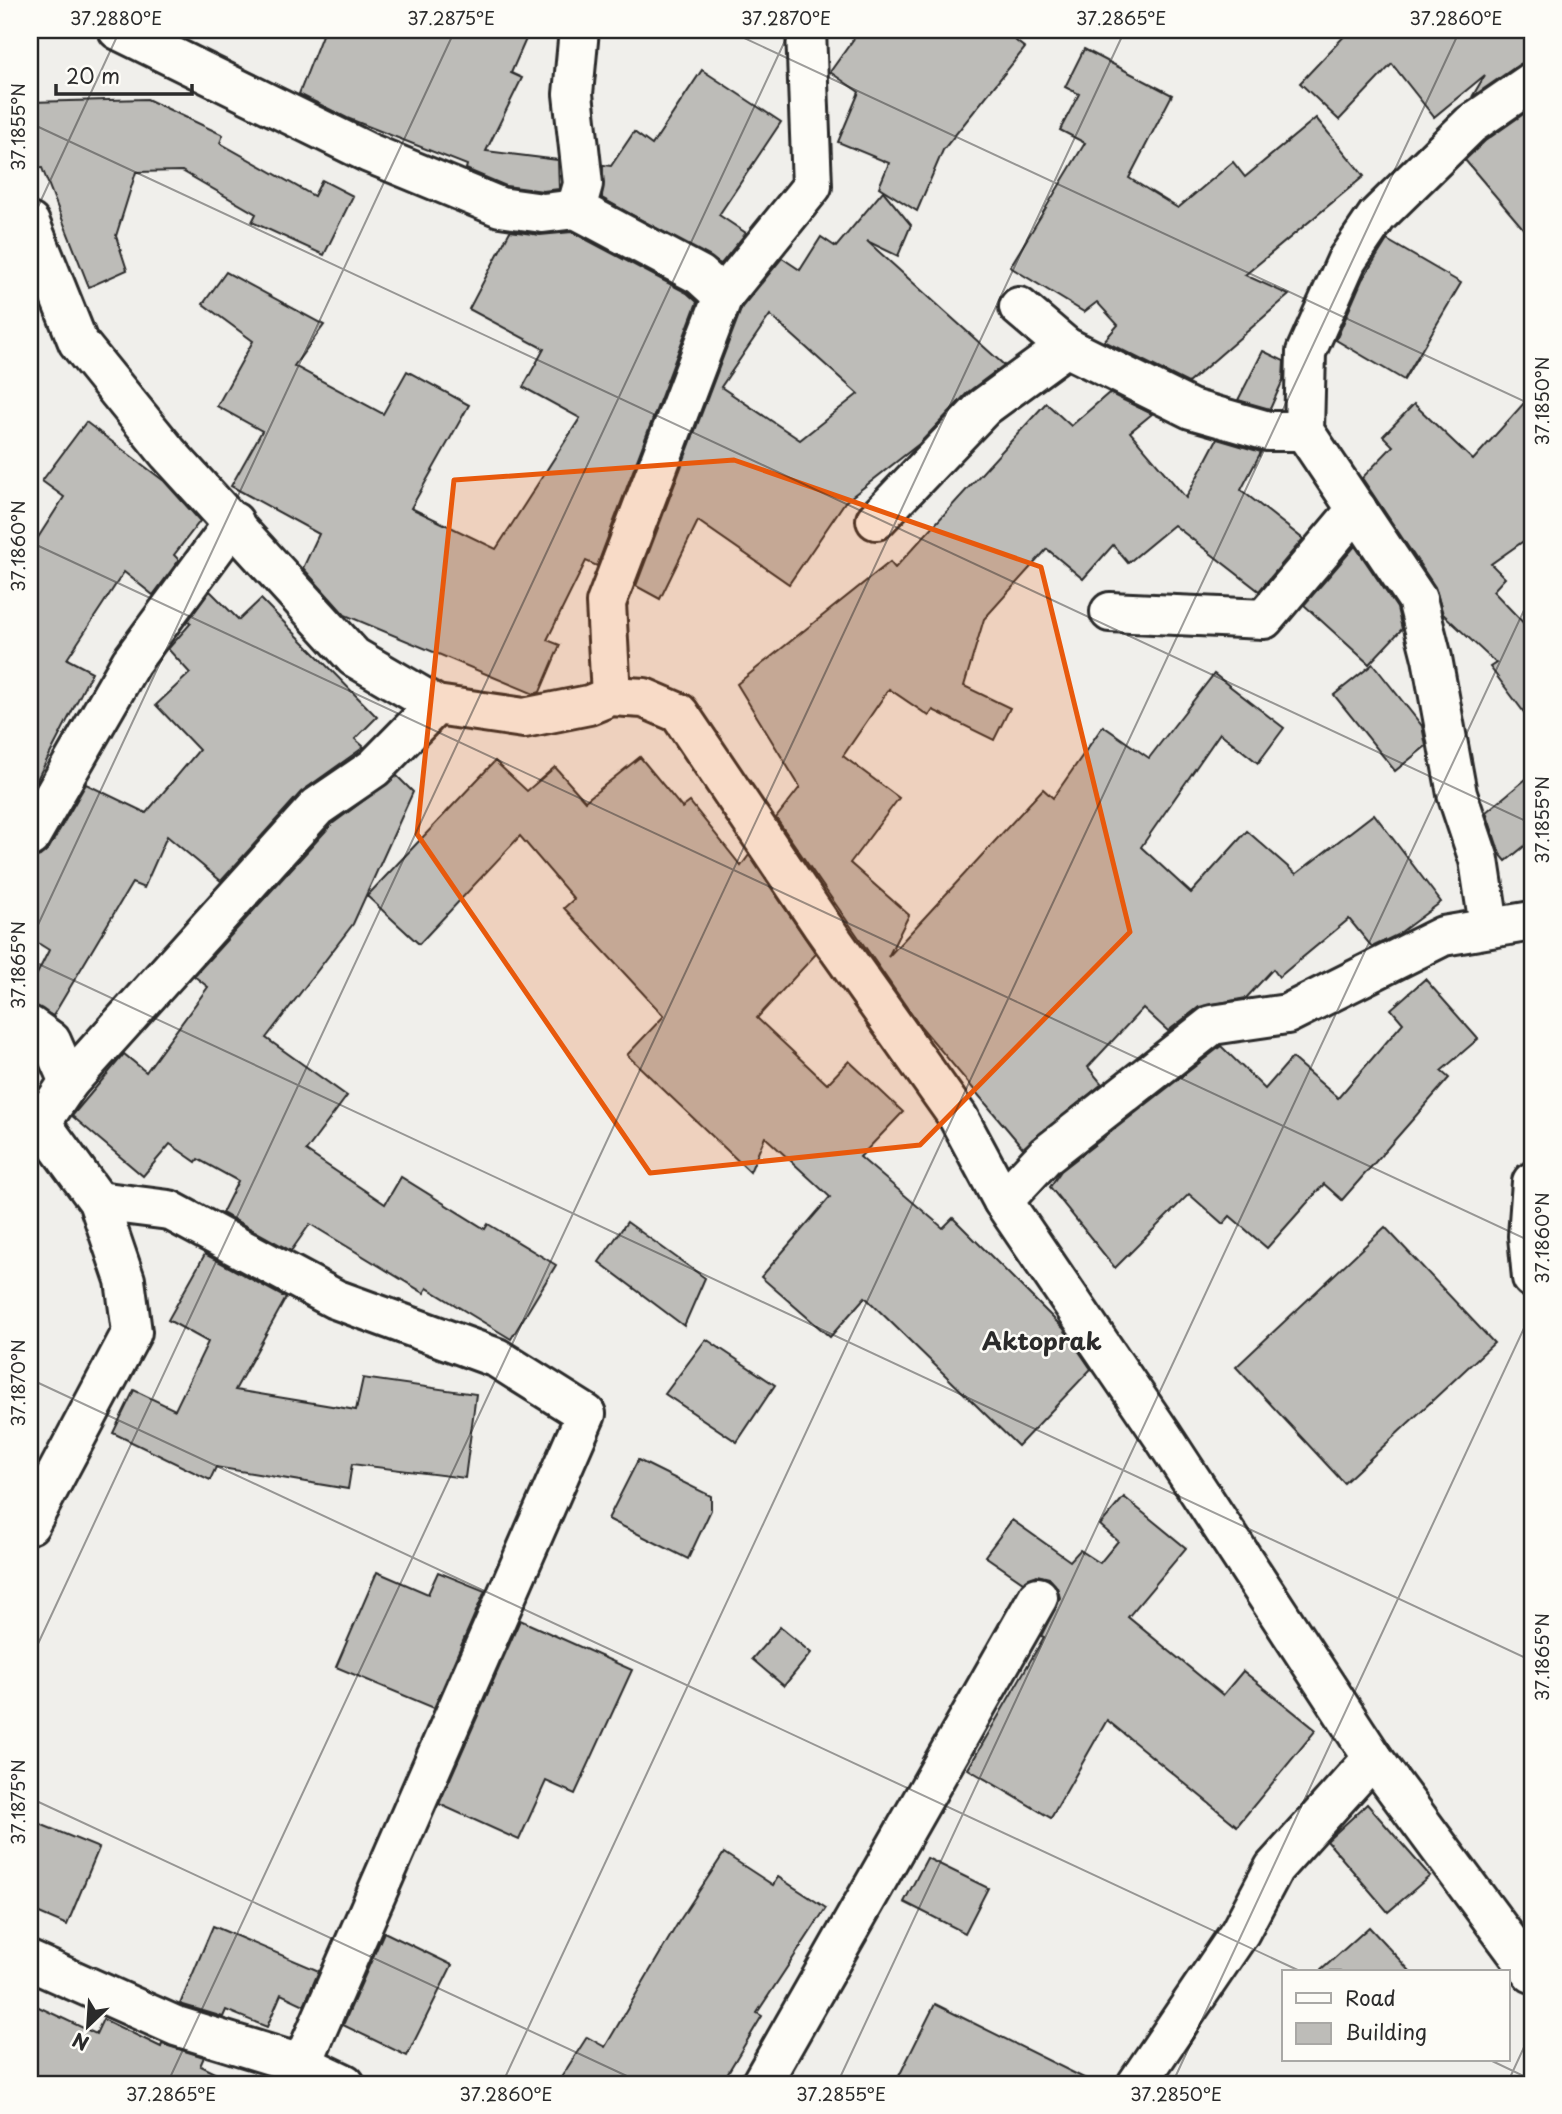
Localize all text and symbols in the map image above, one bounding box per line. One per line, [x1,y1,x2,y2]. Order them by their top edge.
text: 37.2880°E [70,4,162,31]
text: 37.2875°E [407,4,495,31]
text: 37.2870°E [741,4,831,31]
text: 37.2865°E [1076,4,1166,31]
text: 37.2860°E [1409,4,1503,31]
scale bar [56,52,192,96]
text: 20 m [66,59,120,91]
text: 37.1855°N [4,83,31,171]
text: 37.1850°N [1528,356,1555,446]
text: 37.1860°N [4,500,31,592]
text: 37.1855°N [1528,776,1555,864]
text: 37.1865°N [4,921,31,1009]
text: 37.1860°N [1528,1192,1555,1284]
district label: Aktoprak [982,1322,1102,1358]
text: 37.1870°N [4,1339,31,1427]
text: 37.1865°N [1528,1613,1555,1701]
text: 37.1875°N [4,1759,31,1845]
legend [1282,1970,1510,2062]
text: Road [1345,1981,1396,2013]
north arrow [52,1992,122,2062]
text: Building [1345,2015,1427,2047]
text: N [68,2026,93,2058]
text: 37.2865°E [126,2080,216,2107]
text: 37.2860°E [459,2080,553,2107]
text: 37.2855°E [796,2080,886,2107]
text: 37.2850°E [1130,2080,1222,2107]

